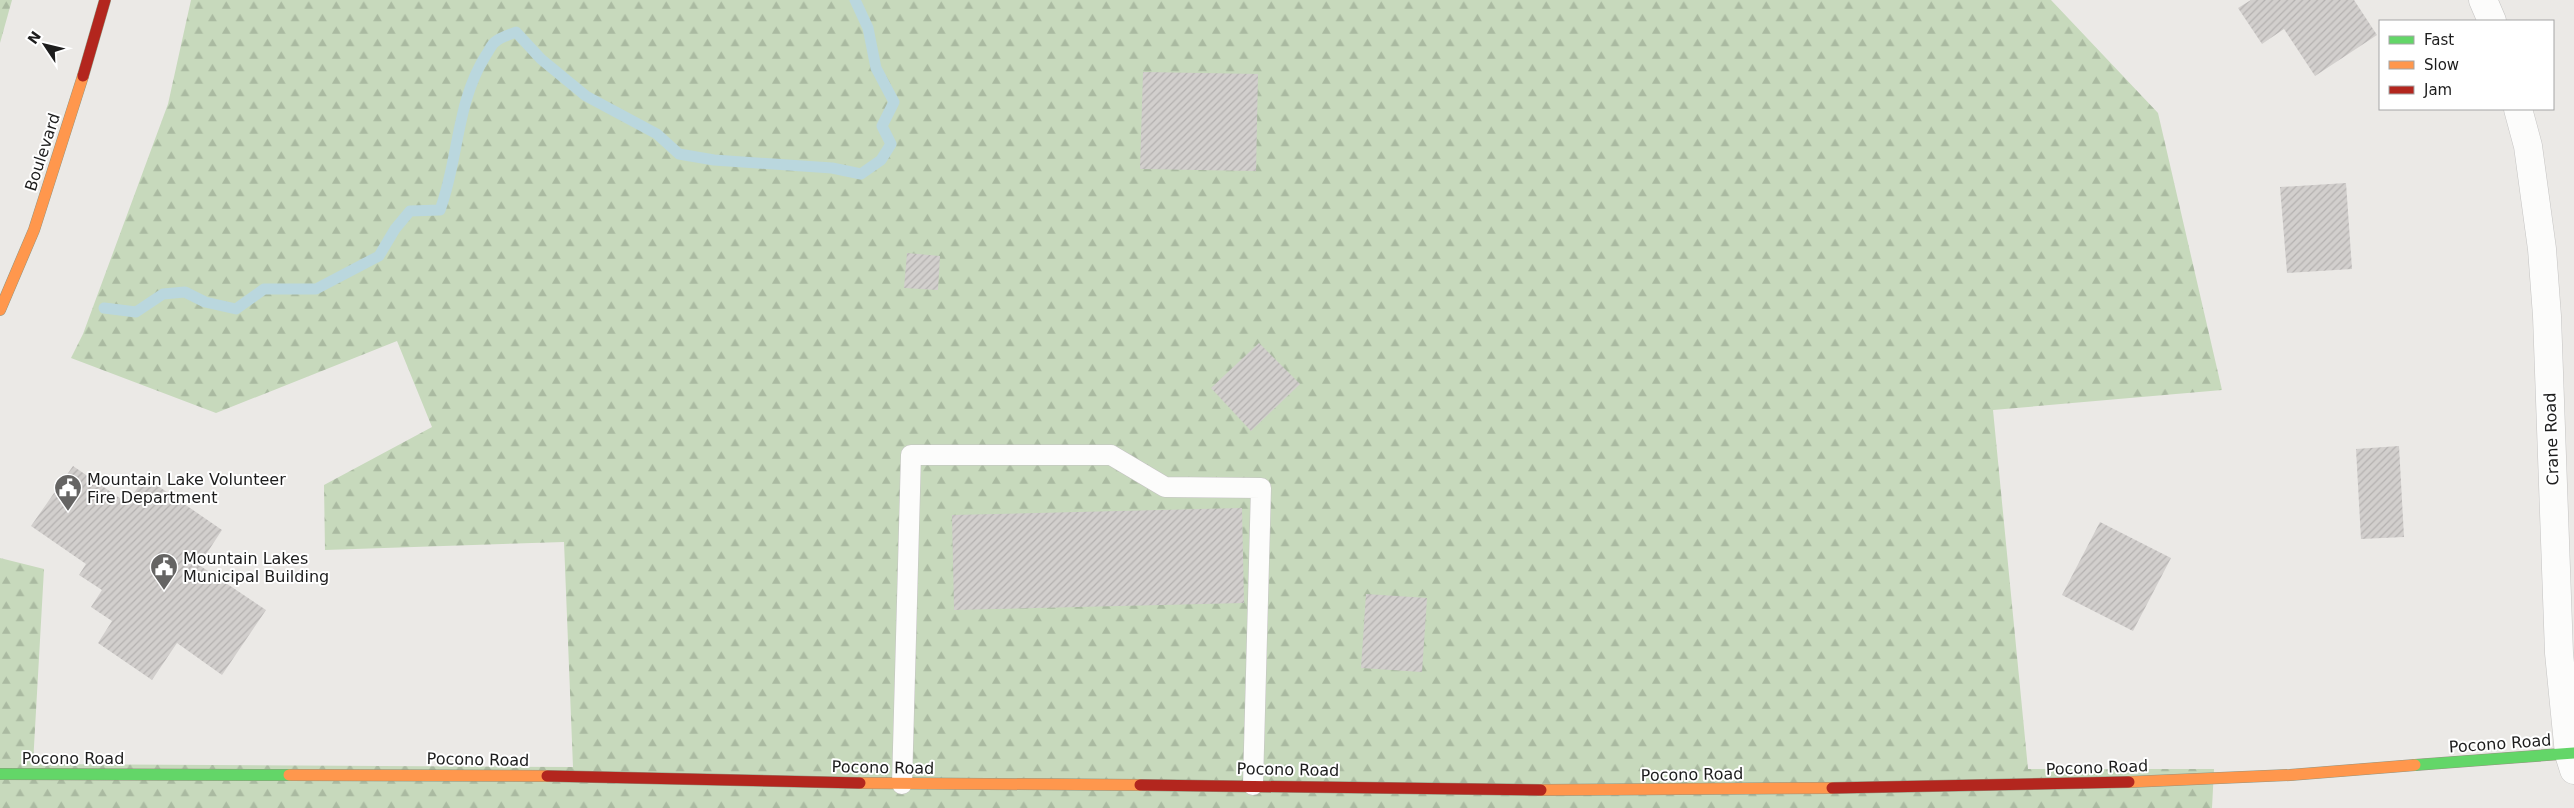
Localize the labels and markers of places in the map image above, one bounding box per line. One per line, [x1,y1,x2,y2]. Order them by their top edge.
place label: Mountain Lake Volunteer Fire Department [87,470,286,507]
public building icon: Mountain Lake Volunteer Fire Department [53,473,83,512]
place label: Mountain Lakes Municipal Building [183,549,329,586]
public building icon: Mountain Lakes Municipal Building [149,552,179,591]

